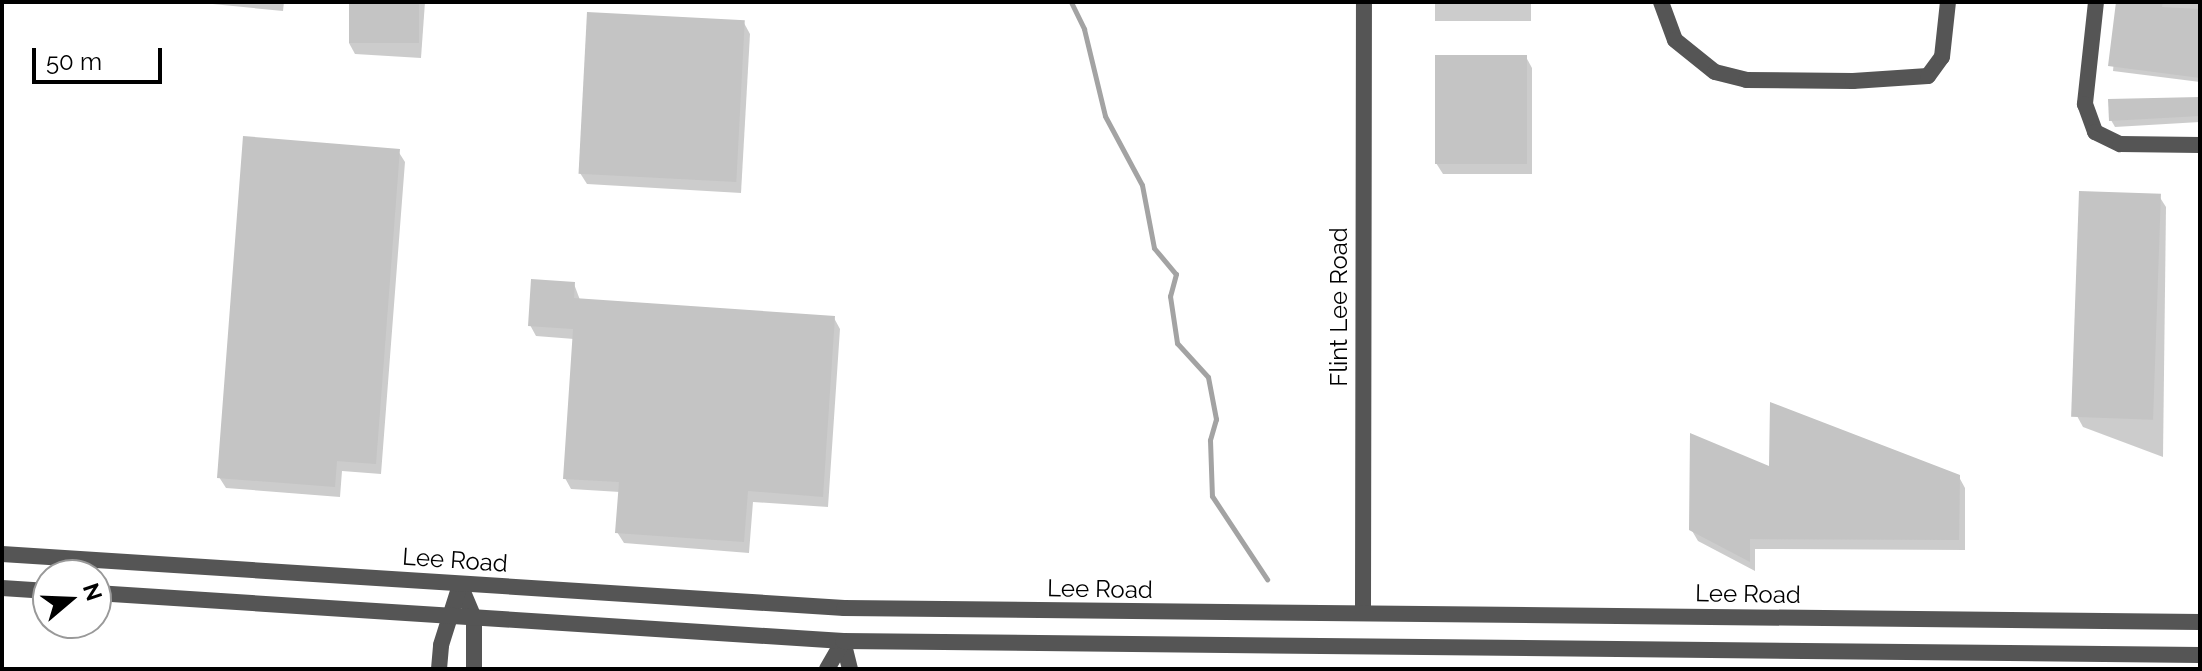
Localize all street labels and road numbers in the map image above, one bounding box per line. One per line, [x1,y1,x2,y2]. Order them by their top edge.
street label: Flint Lee Road [1325,227,1353,387]
street label: Lee Road [401,542,509,578]
street label: Lee Road [1047,574,1153,604]
street label: Lee Road [1695,579,1801,609]

